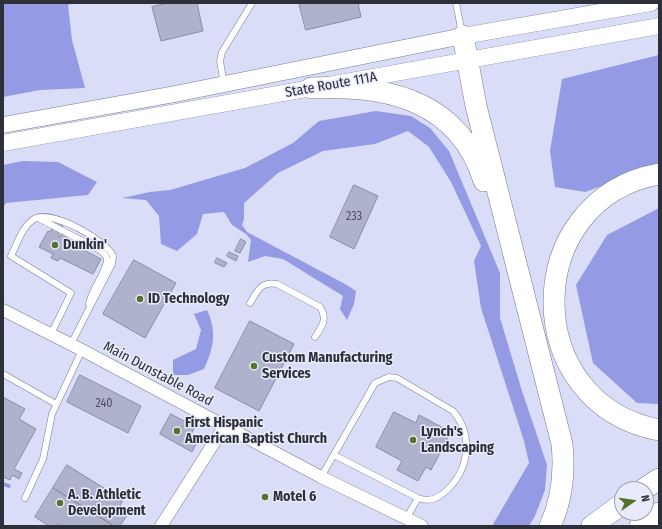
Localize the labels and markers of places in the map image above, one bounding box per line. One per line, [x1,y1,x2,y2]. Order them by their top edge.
place label: Dunkin' [63,237,107,253]
marker: Dunkin' [50,240,60,250]
place label: ID Technology [148,291,229,307]
marker: ID Technology [135,294,145,304]
place label: Custom Manufacturing Services [262,350,392,382]
marker: Custom Manufacturing Services [249,361,259,371]
place label: First Hispanic American Baptist Church [185,415,327,448]
place label: Lynch's Landscaping [421,424,494,456]
marker: First Hispanic American Baptist Church [172,426,182,436]
marker: Lynch's Landscaping [408,435,418,445]
place label: A. B. Athletic Development [68,487,146,520]
place label: Motel 6 [273,489,316,505]
marker: Motel 6 [260,492,270,502]
marker: A. B. Athletic Development [55,498,65,508]

